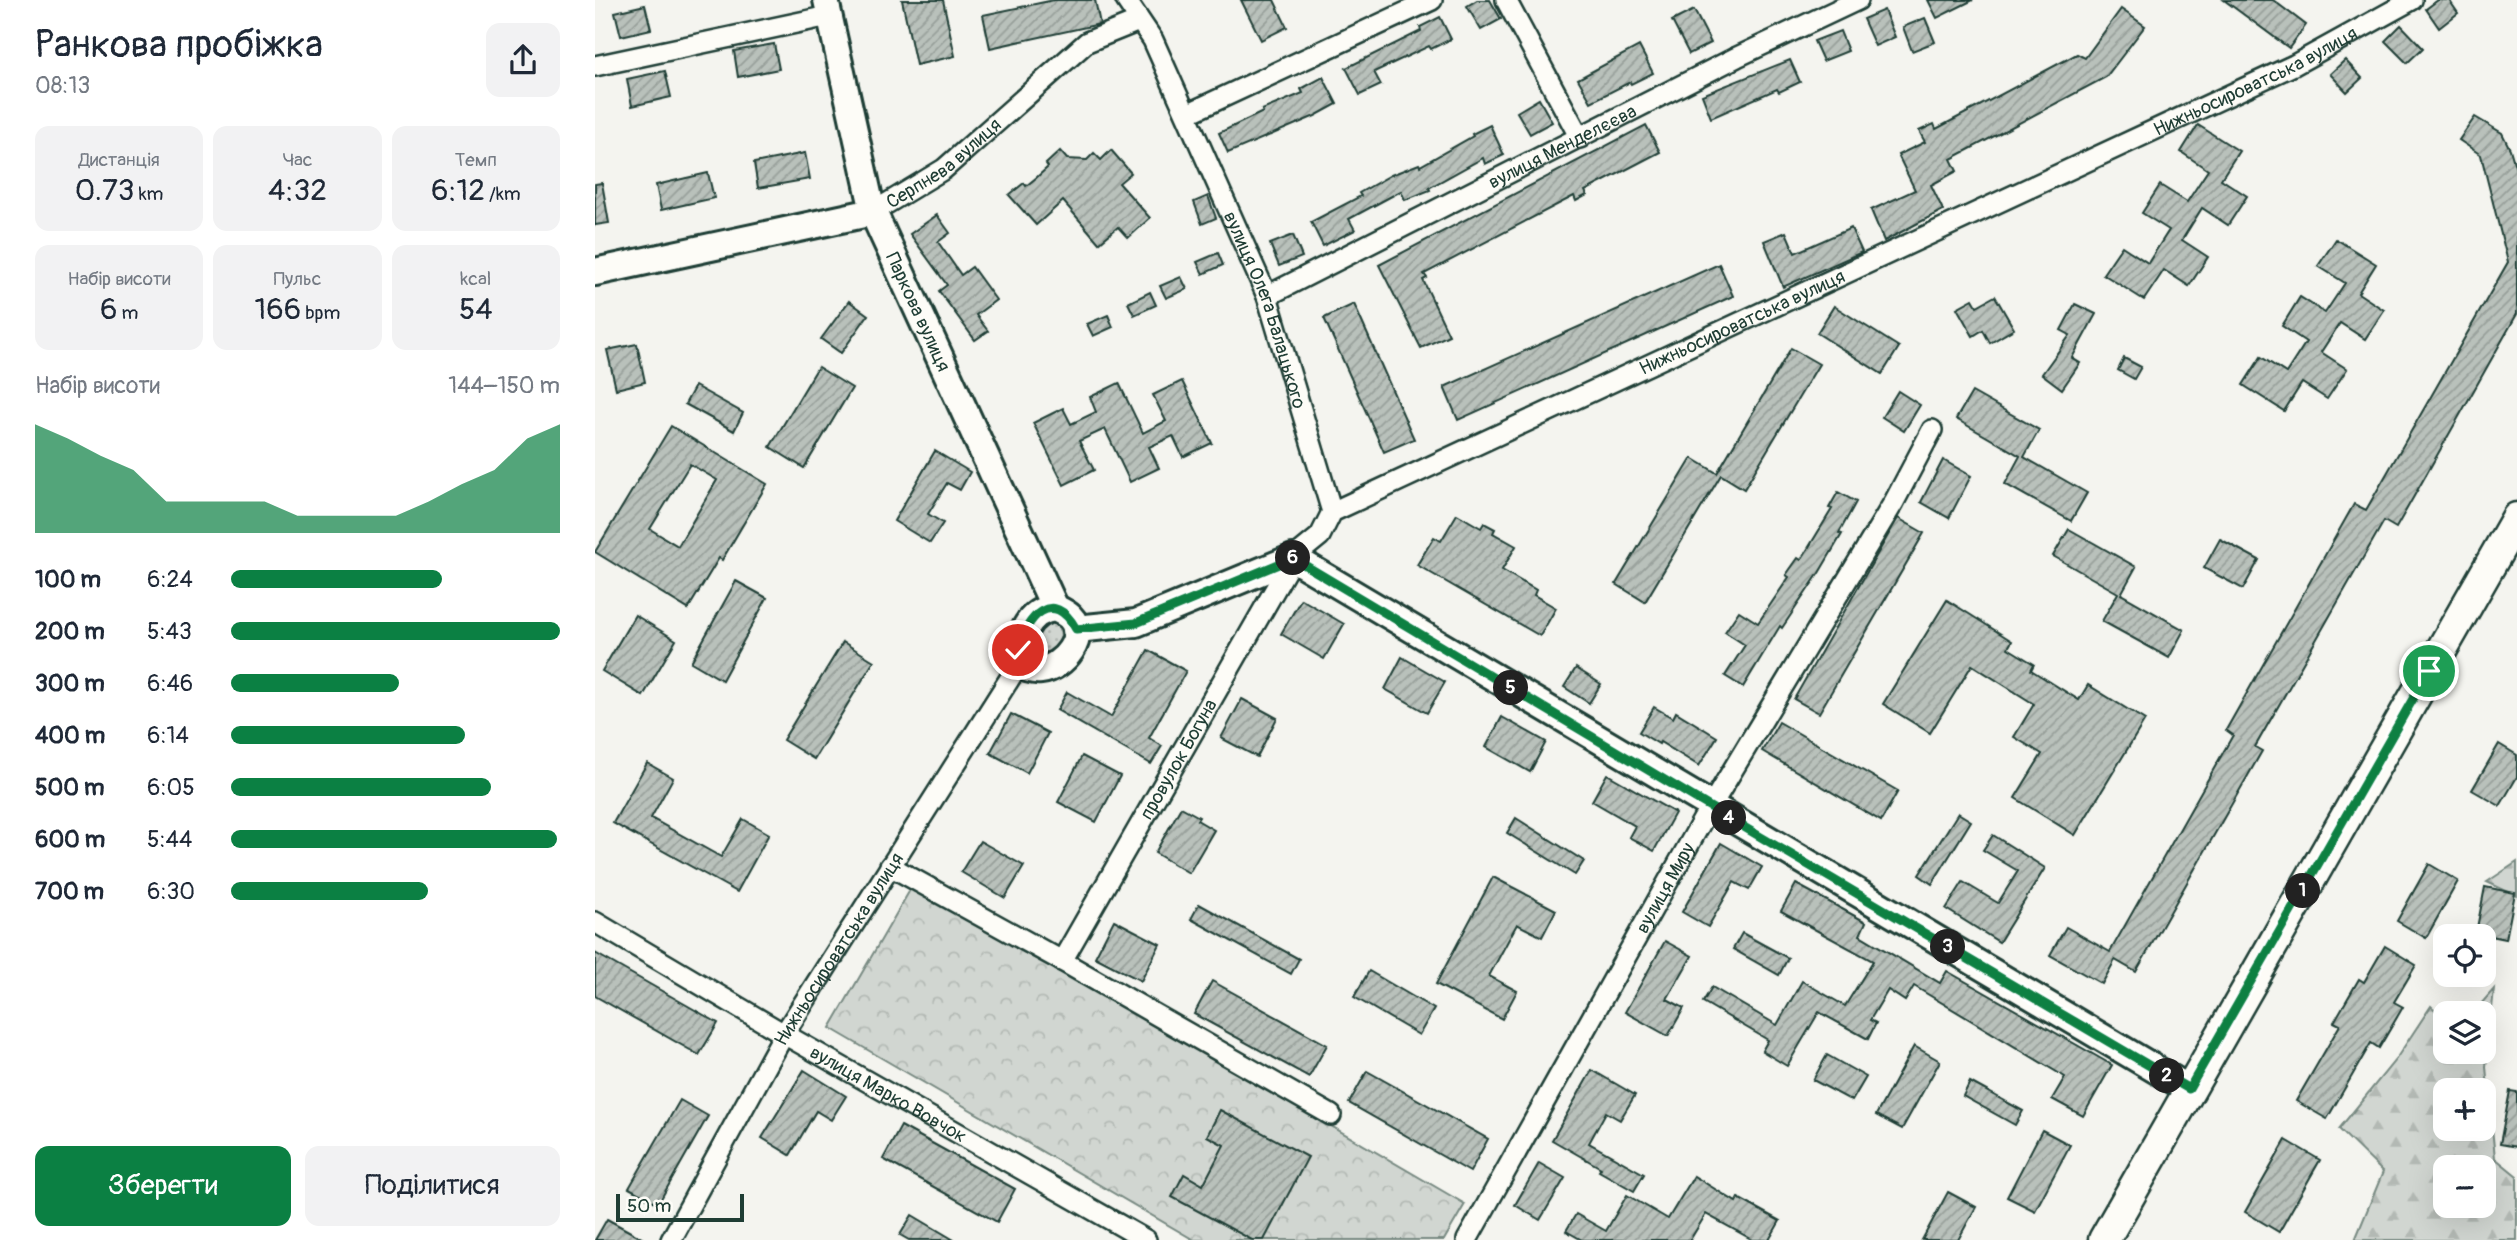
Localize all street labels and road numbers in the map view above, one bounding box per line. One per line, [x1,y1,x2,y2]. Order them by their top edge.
street label: Нижньосироватська вулиця [2150,22,2362,142]
street label: вулиця Менделєєва [1484,99,1641,194]
street label: Серпнева вулиця [882,113,1006,214]
street label: вулиця Олега Балацького [1218,208,1311,411]
street label: Паркова вулиця [880,249,956,375]
street label: Нижньосироватська вулиця [1635,264,1849,381]
street label: провулок Богуна [1135,695,1223,824]
street label: вулиця Миру [1631,839,1700,938]
street label: Нижньосироватська вулиця [769,848,909,1050]
street label: вулиця Марко Вовчок [805,1040,971,1149]

